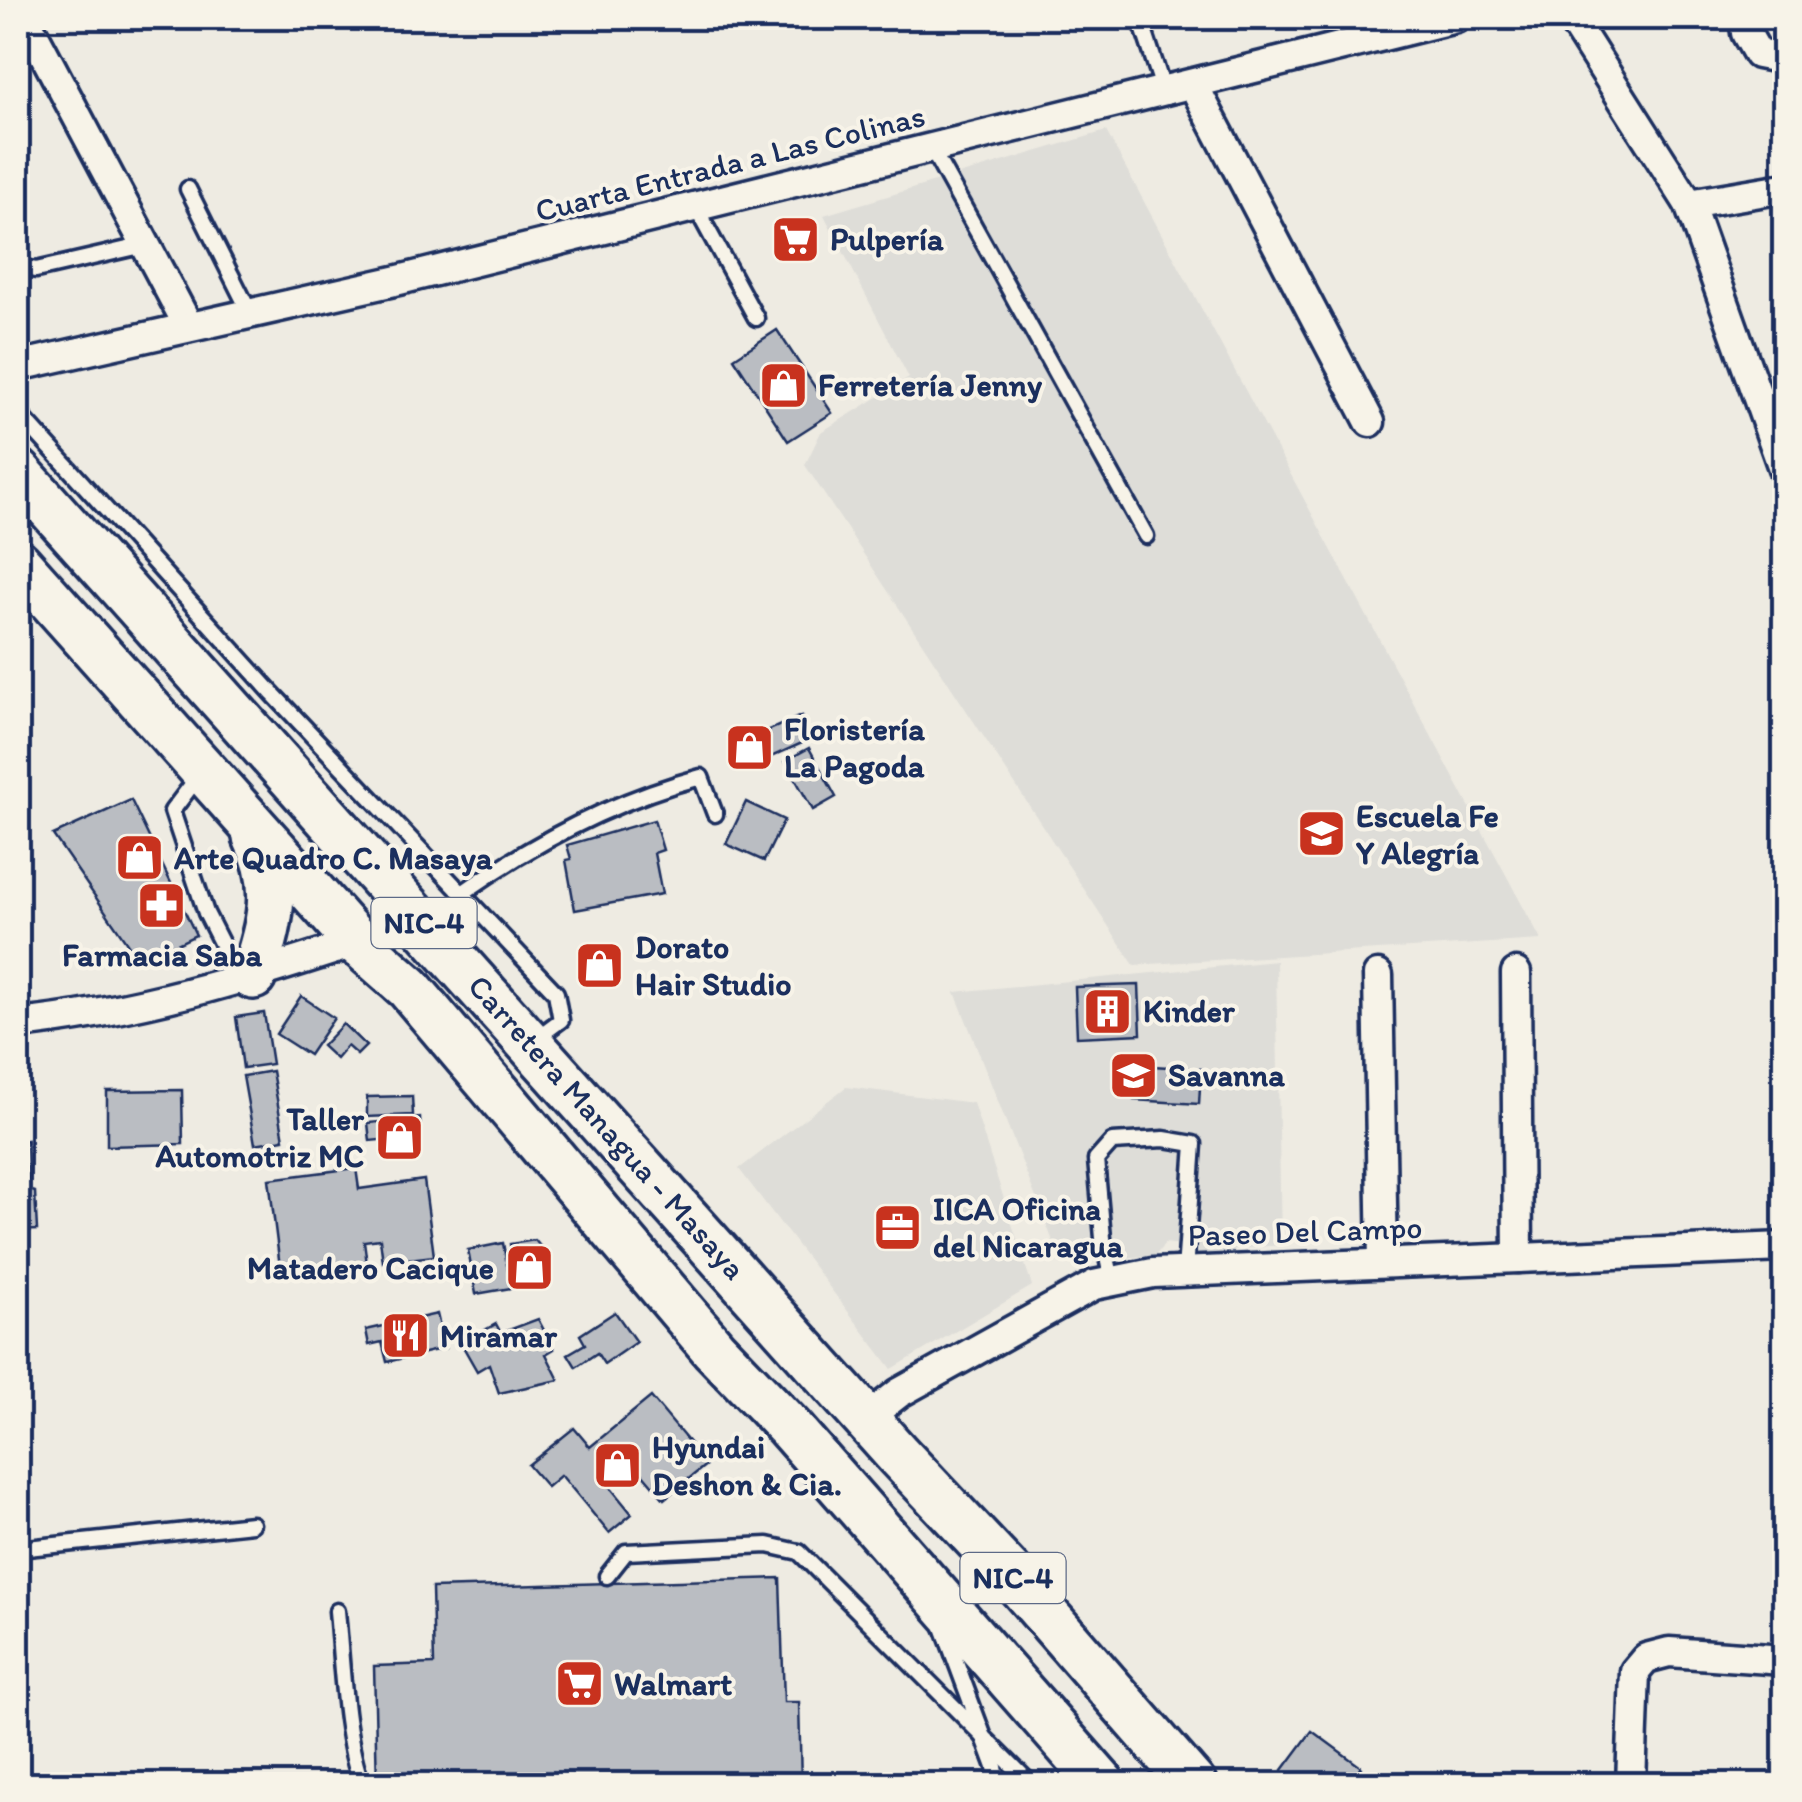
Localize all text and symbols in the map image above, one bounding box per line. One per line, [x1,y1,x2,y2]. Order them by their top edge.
street label: Cuarta Entrada a Las Colinas [531,96,929,230]
supermarket icon: Pulpería [769,213,821,265]
place label: Pulpería [830,220,944,258]
shop icon: Ferretería Jenny [757,359,809,411]
place label: Ferretería Jenny [818,366,1043,404]
place label: Floristería La Pagoda [784,710,925,785]
shop icon: Floristería La Pagoda [723,721,775,773]
place label: Escuela Fe Y Alegría [1355,797,1499,872]
school or university icon: Escuela Fe Y Alegría [1295,808,1347,860]
shop icon: Arte Quadro C. Masaya [113,832,165,884]
place label: Arte Quadro C. Masaya [173,839,493,877]
pharmacy icon: Farmacia Saba [136,879,188,931]
road number: NIC-4 [372,898,476,948]
place label: Dorato Hair Studio [635,928,792,1003]
place label: Farmacia Saba [62,936,262,974]
shop icon: Dorato Hair Studio [574,939,626,991]
street label: Carretera Managua - Masaya [460,967,754,1287]
building icon: Kinder [1082,985,1134,1037]
place label: Kinder [1143,992,1236,1030]
school or university icon: Savanna [1107,1049,1159,1101]
place label: Savanna [1168,1056,1285,1094]
place label: Taller Automotriz MC [154,1100,365,1175]
shop icon: Taller Automotriz MC [373,1111,425,1163]
place label: IICA Oficina del Nicaragua [933,1190,1124,1265]
office icon: IICA Oficina del Nicaragua [872,1201,924,1253]
street label: Paseo Del Campo [1187,1208,1423,1254]
shop icon: Matadero Cacique [503,1242,555,1294]
place label: Matadero Cacique [247,1249,494,1287]
restaurant icon: Miramar [379,1310,431,1362]
place label: Miramar [440,1317,558,1355]
place label: Hyundai Deshon & Cia. [652,1428,842,1503]
shop icon: Hyundai Deshon & Cia. [591,1439,643,1491]
road number: NIC-4 [960,1553,1066,1603]
supermarket icon: Walmart [553,1658,605,1710]
place label: Walmart [614,1665,732,1703]

